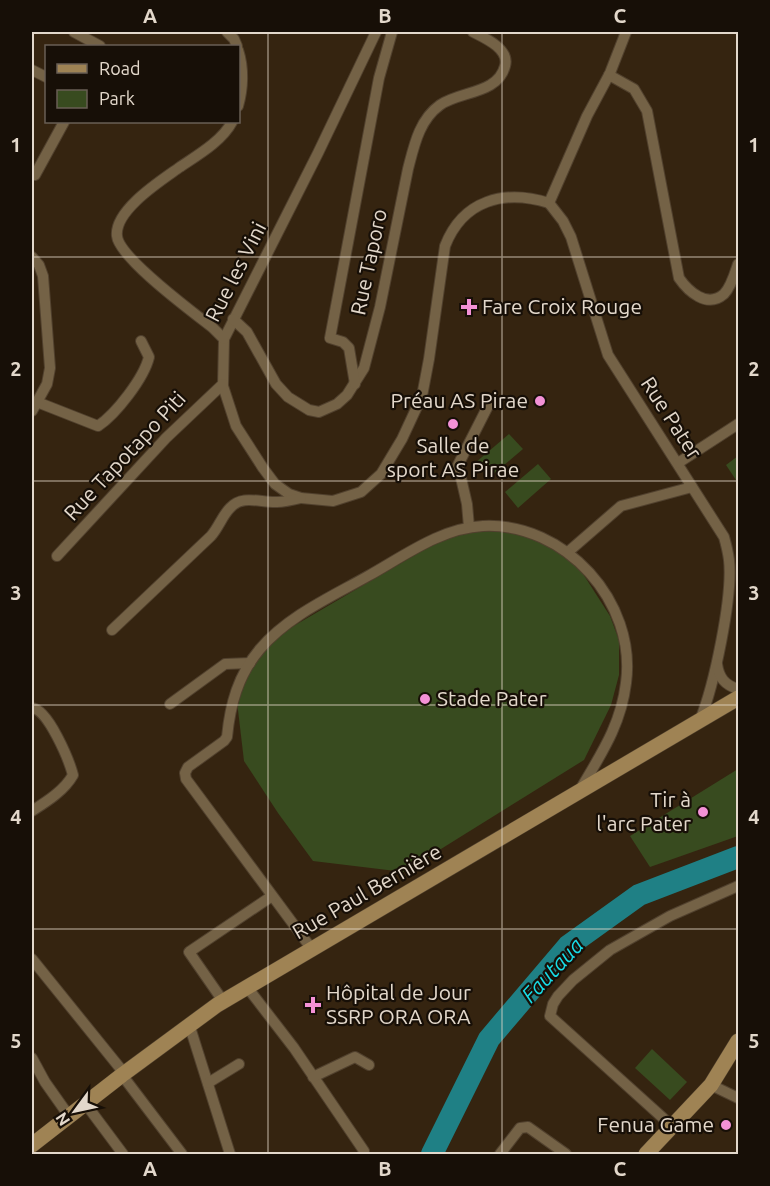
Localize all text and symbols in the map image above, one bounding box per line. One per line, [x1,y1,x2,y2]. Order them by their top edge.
text: A [143,4,157,27]
text: B [378,4,392,27]
text: C [614,4,627,27]
legend [45,45,240,123]
text: Road [99,58,141,78]
text: Park [99,88,135,108]
text: 1 [10,133,22,156]
text: 1 [748,133,760,156]
street label: Rue Taporo [345,207,391,317]
street label: Rue les Vini [200,218,270,325]
place label: Fare Croix Rouge [482,294,642,318]
marker: Fare Croix Rouge [460,298,478,316]
text: 2 [10,357,22,380]
text: 2 [748,357,760,380]
street label: Rue Pater [637,372,707,463]
street label: Rue Tapotapo Piti [59,386,190,525]
place label: Préau AS Pirae [391,388,528,412]
marker: Préau AS Pirae [533,394,547,408]
marker: Salle de sport AS Pirae [446,417,460,431]
place label: Salle de sport AS Pirae [387,433,519,481]
text: 3 [10,581,22,604]
text: 3 [748,581,760,604]
place label: Stade Pater [437,686,547,710]
marker: Stade Pater [418,692,432,706]
place label: Tir à l'arc Pater [596,787,691,835]
text: 4 [10,805,22,828]
marker: Tir à l'arc Pater [696,805,710,819]
text: 4 [748,805,760,828]
street label: Rue Paul Bernière [288,839,445,944]
water label: Fautaua [516,932,588,1007]
place label: Hôpital de Jour SSRP ORA ORA [326,980,471,1028]
marker: Hôpital de Jour SSRP ORA ORA [304,996,322,1014]
text: 5 [10,1029,22,1052]
text: 5 [748,1029,760,1052]
north arrow [45,1081,105,1141]
text: N [52,1109,73,1129]
place label: Fenua Game [597,1112,714,1136]
marker: Fenua Game [719,1118,733,1132]
text: A [143,1157,157,1180]
text: B [378,1157,392,1180]
text: C [614,1157,627,1180]

